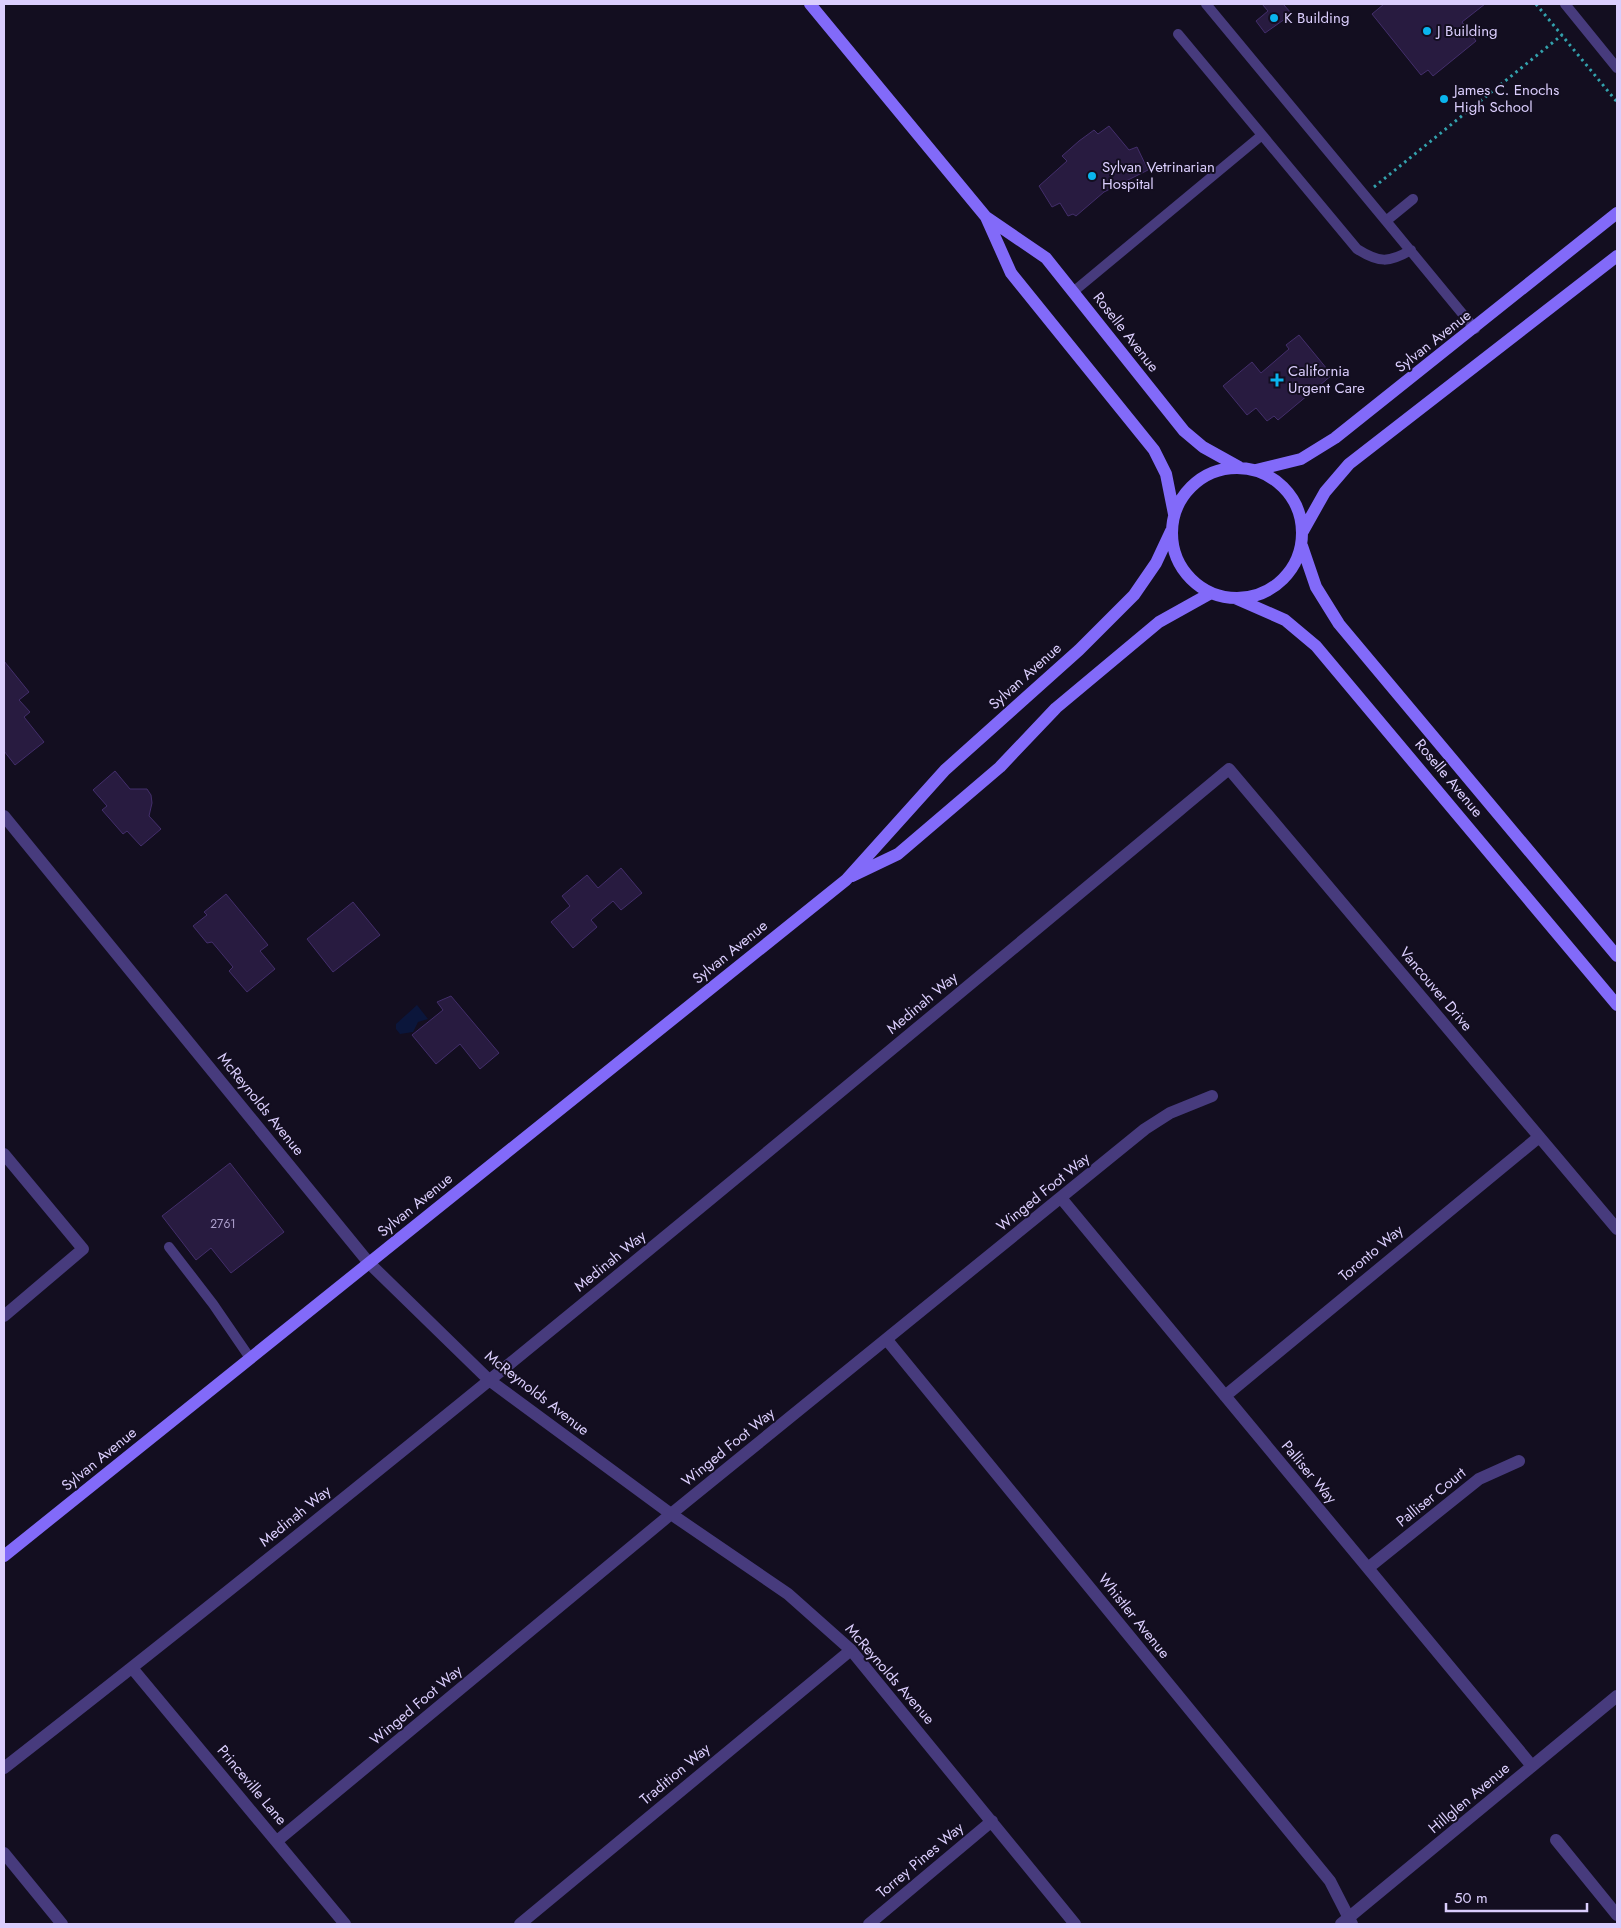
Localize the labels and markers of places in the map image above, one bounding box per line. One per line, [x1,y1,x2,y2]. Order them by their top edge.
place label: K Building [1284,7,1349,29]
marker: K Building [1268,12,1280,24]
place label: J Building [1435,20,1498,42]
marker: J Building [1421,25,1433,37]
place label: James C. Enochs High School [1452,79,1559,118]
marker: James C. Enochs High School [1438,93,1450,105]
place label: Sylvan Vetrinarian Hospital [1102,156,1215,195]
marker: Sylvan Vetrinarian Hospital [1086,170,1098,182]
place label: California Urgent Care [1288,360,1365,399]
marker: California Urgent Care [1270,373,1284,387]

